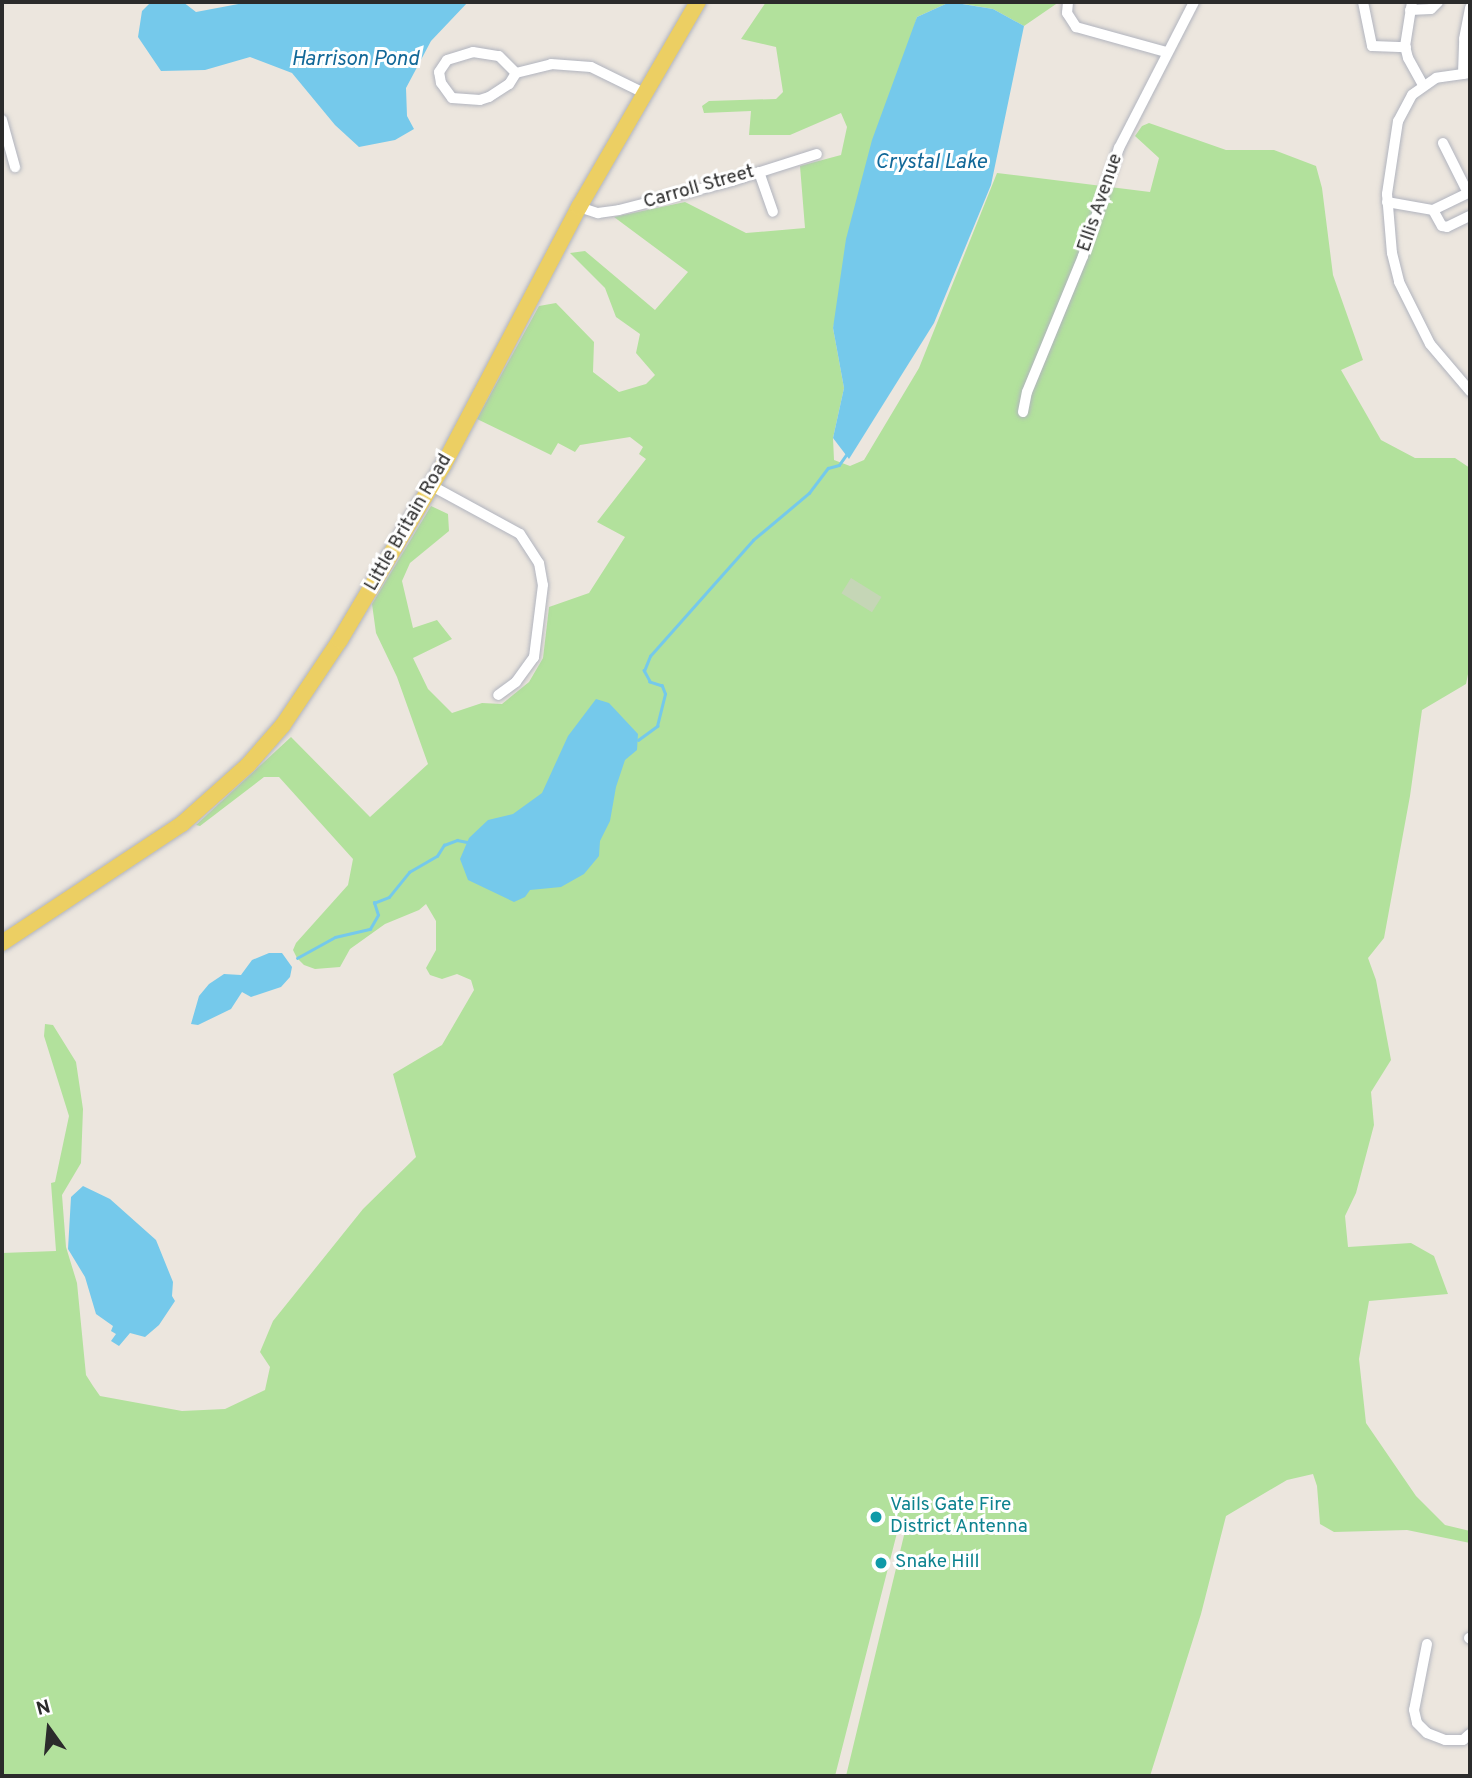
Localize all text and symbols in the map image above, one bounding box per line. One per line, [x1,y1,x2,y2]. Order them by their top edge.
water label: Harrison Pond [291,47,419,73]
water label: Crystal Lake [875,150,987,176]
street label: Ellis Avenue [1073,151,1129,255]
street label: Carroll Street [641,161,757,215]
street label: Little Britain Road [361,450,457,596]
place label: Vails Gate Fire District Antenna [890,1495,1028,1539]
marker: Vails Gate Fire District Antenna [868,1509,884,1525]
place label: Snake Hill [895,1552,979,1574]
marker: Snake Hill [873,1555,889,1571]
north arrow [14,1694,84,1764]
text: N [34,1695,53,1722]

